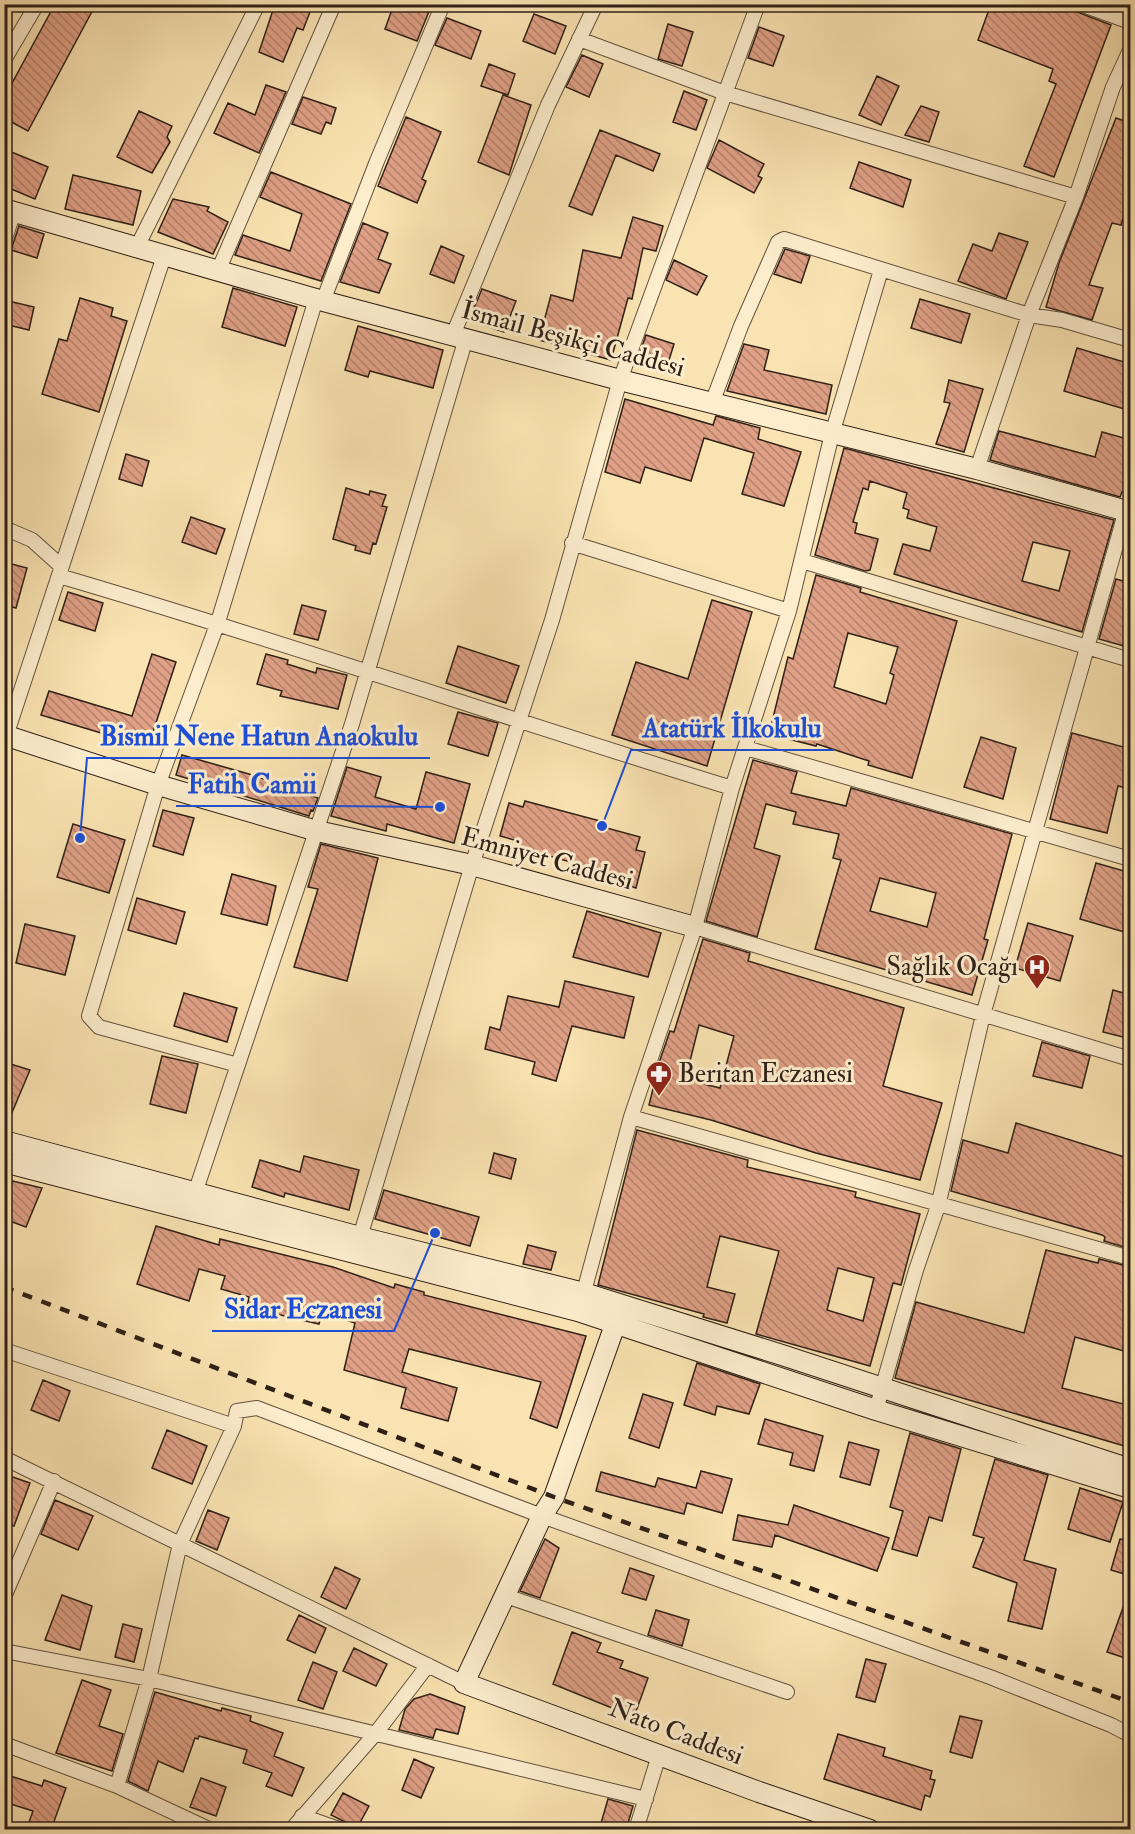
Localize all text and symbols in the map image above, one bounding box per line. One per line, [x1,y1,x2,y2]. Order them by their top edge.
street label: İsmail Beşikçi Caddesi [458,292,689,384]
callout: Atatürk İlkokulu [631,705,834,750]
text: Atatürk İlkokulu [642,711,821,745]
callout: Bismil Nene Hatun Anaokulu [87,713,430,758]
text: Bismil Nene Hatun Anaokulu [100,720,418,753]
callout: Fatih Camii [176,761,329,806]
text: Fatih Camii [187,768,317,801]
street label: Emniyet Caddesi [457,821,637,897]
place label: Sağlık Ocağı [886,951,1018,983]
hospital icon: Sağlık Ocağı [1022,952,1052,990]
place label: Beritan Eczanesi [678,1058,853,1090]
pharmacy icon: Beritan Eczanesi [644,1059,674,1097]
callout: Sidar Eczanesi [212,1286,394,1331]
text: Sidar Eczanesi [224,1293,382,1326]
street label: Nato Caddesi [604,1692,748,1772]

